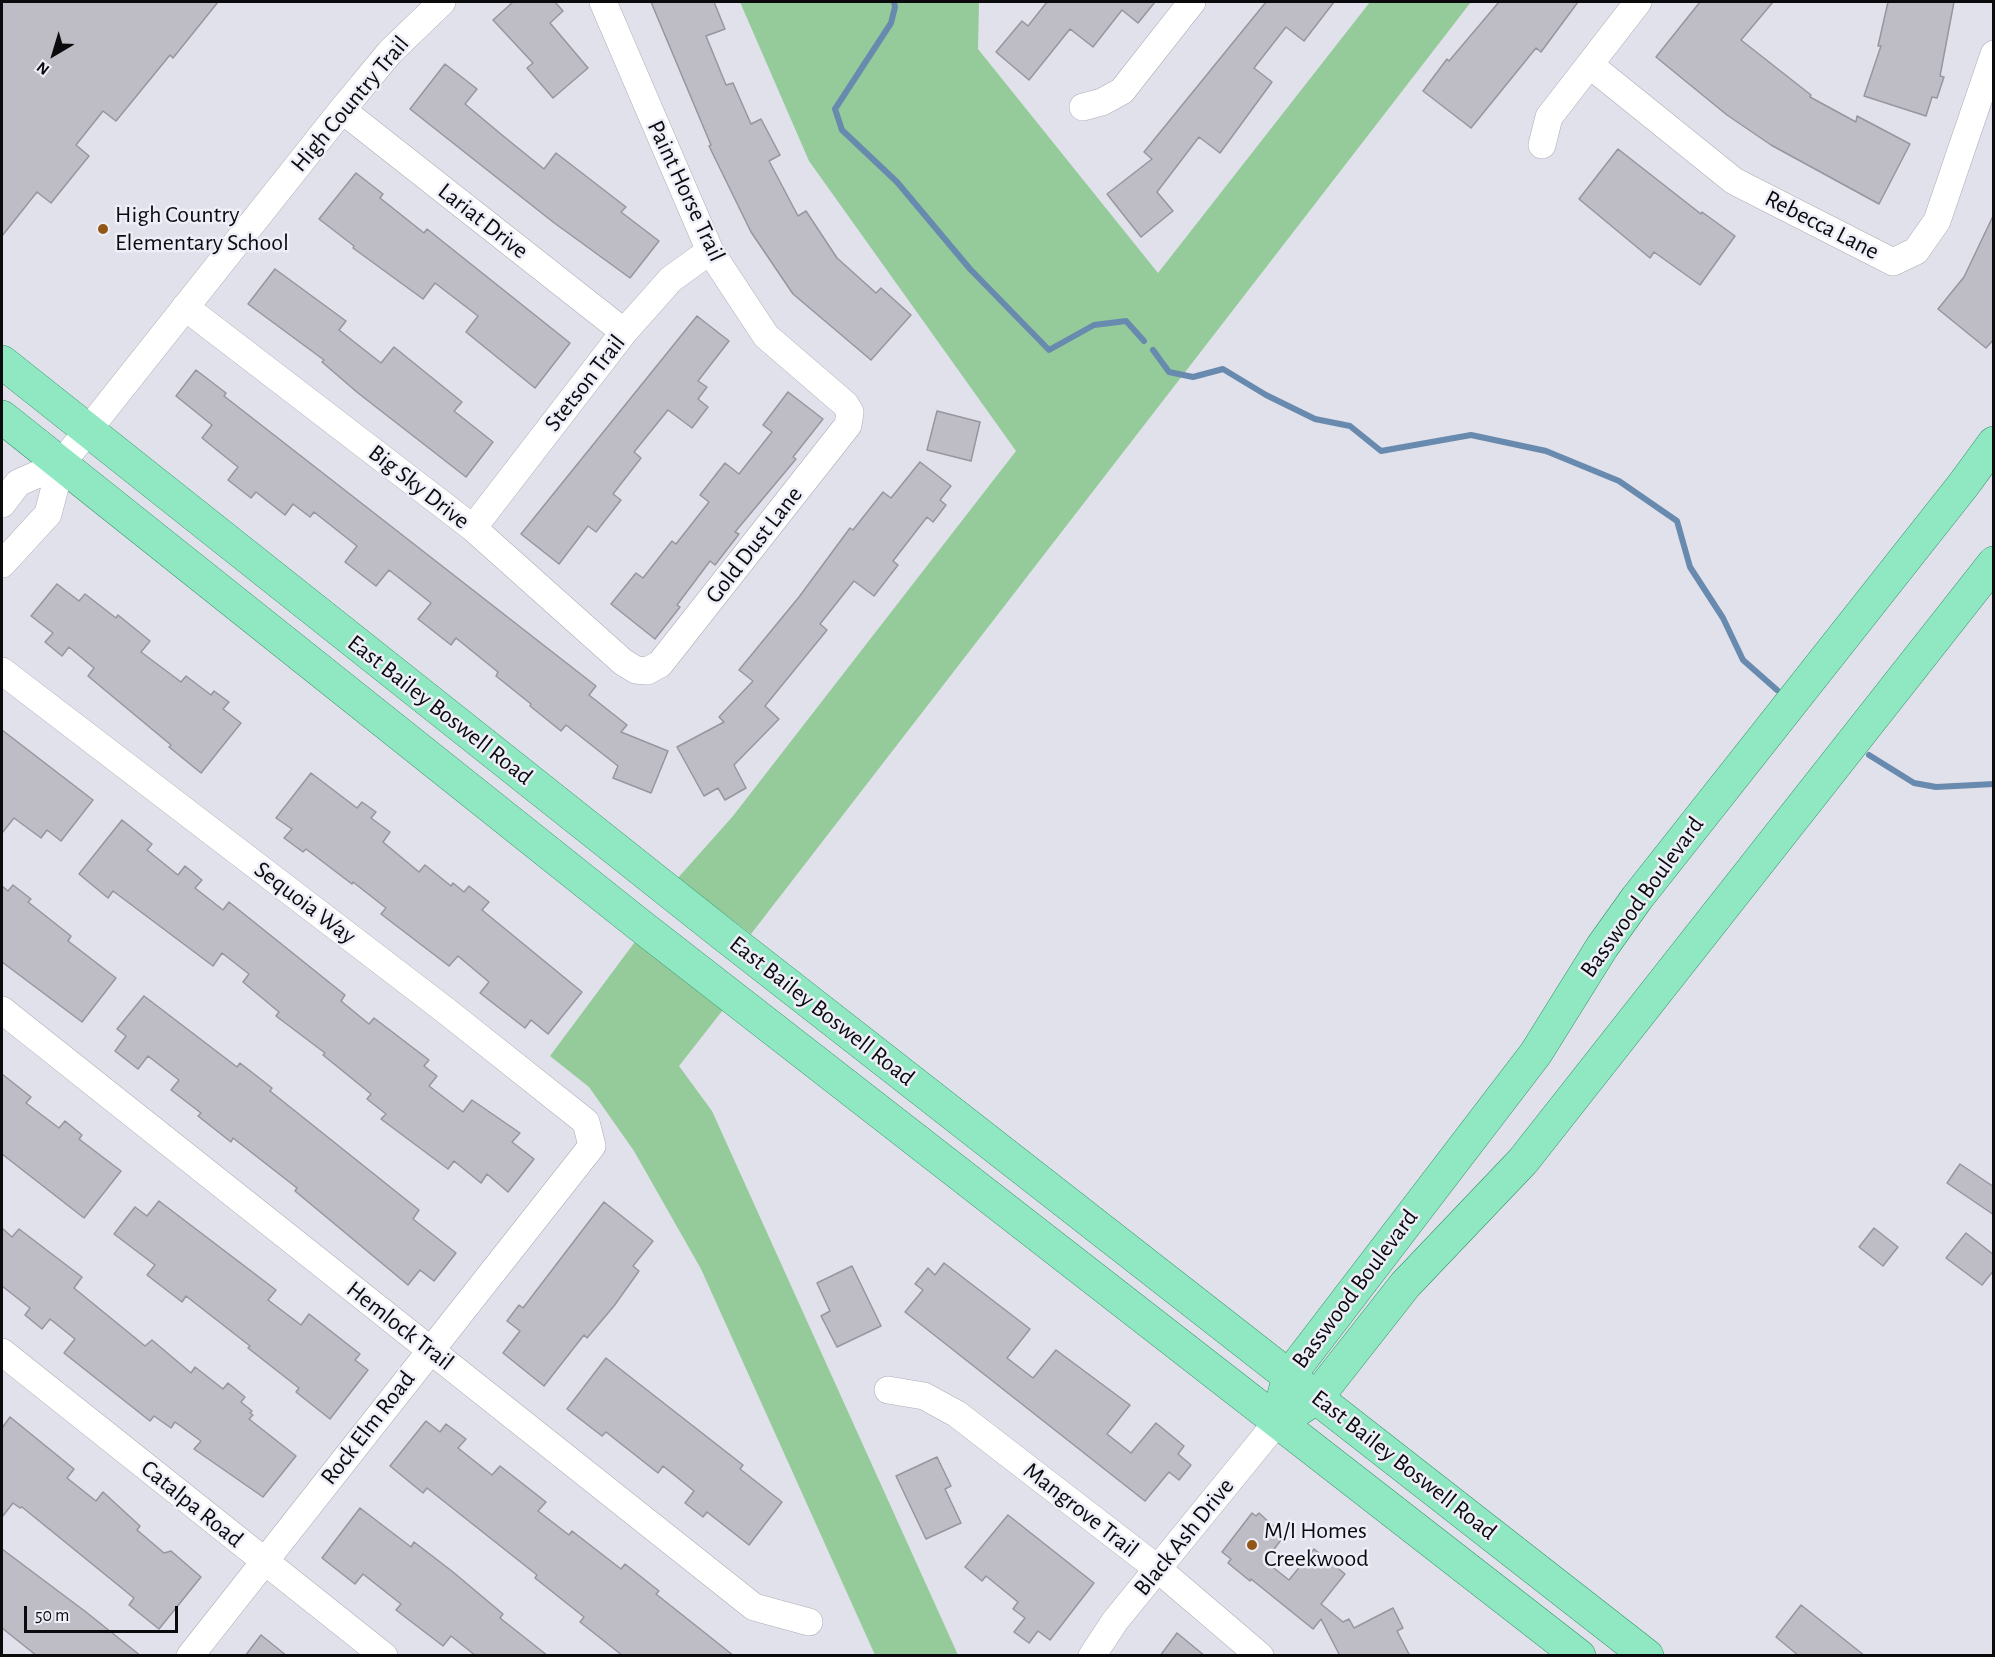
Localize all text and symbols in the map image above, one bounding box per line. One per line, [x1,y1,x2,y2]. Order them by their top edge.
north arrow [24,24,84,84]
street label: High Country Trail [285,30,415,178]
text: N [34,58,52,78]
street label: Paint Horse Trail [641,116,731,266]
street label: Lariat Drive [432,177,534,265]
street label: Rebecca Lane [1760,184,1884,266]
place label: High Country Elementary School [115,201,289,257]
marker: High Country Elementary School [96,222,110,236]
street label: Stetson Trail [538,329,632,437]
street label: Big Sky Drive [363,439,475,535]
street label: Gold Dust Lane [699,481,809,609]
street label: East Bailey Boswell Road [342,629,538,791]
street label: Basswood Boulevard [1574,811,1710,983]
street label: Sequoia Way [248,855,362,951]
street label: East Bailey Boswell Road [724,930,920,1092]
street label: Basswood Boulevard [1286,1204,1424,1374]
street label: Hemlock Trail [340,1275,460,1377]
street label: Rock Elm Road [315,1365,421,1491]
street label: East Bailey Boswell Road [1306,1384,1502,1546]
street label: Catalpa Road [135,1454,249,1554]
street label: Mangrove Trail [1018,1456,1144,1564]
street label: Black Ash Drive [1128,1472,1240,1602]
place label: M/I Homes Creekwood [1264,1517,1369,1573]
marker: M/I Homes Creekwood [1245,1538,1259,1552]
scale bar [27,1594,182,1632]
text: 50 m [35,1607,69,1625]

